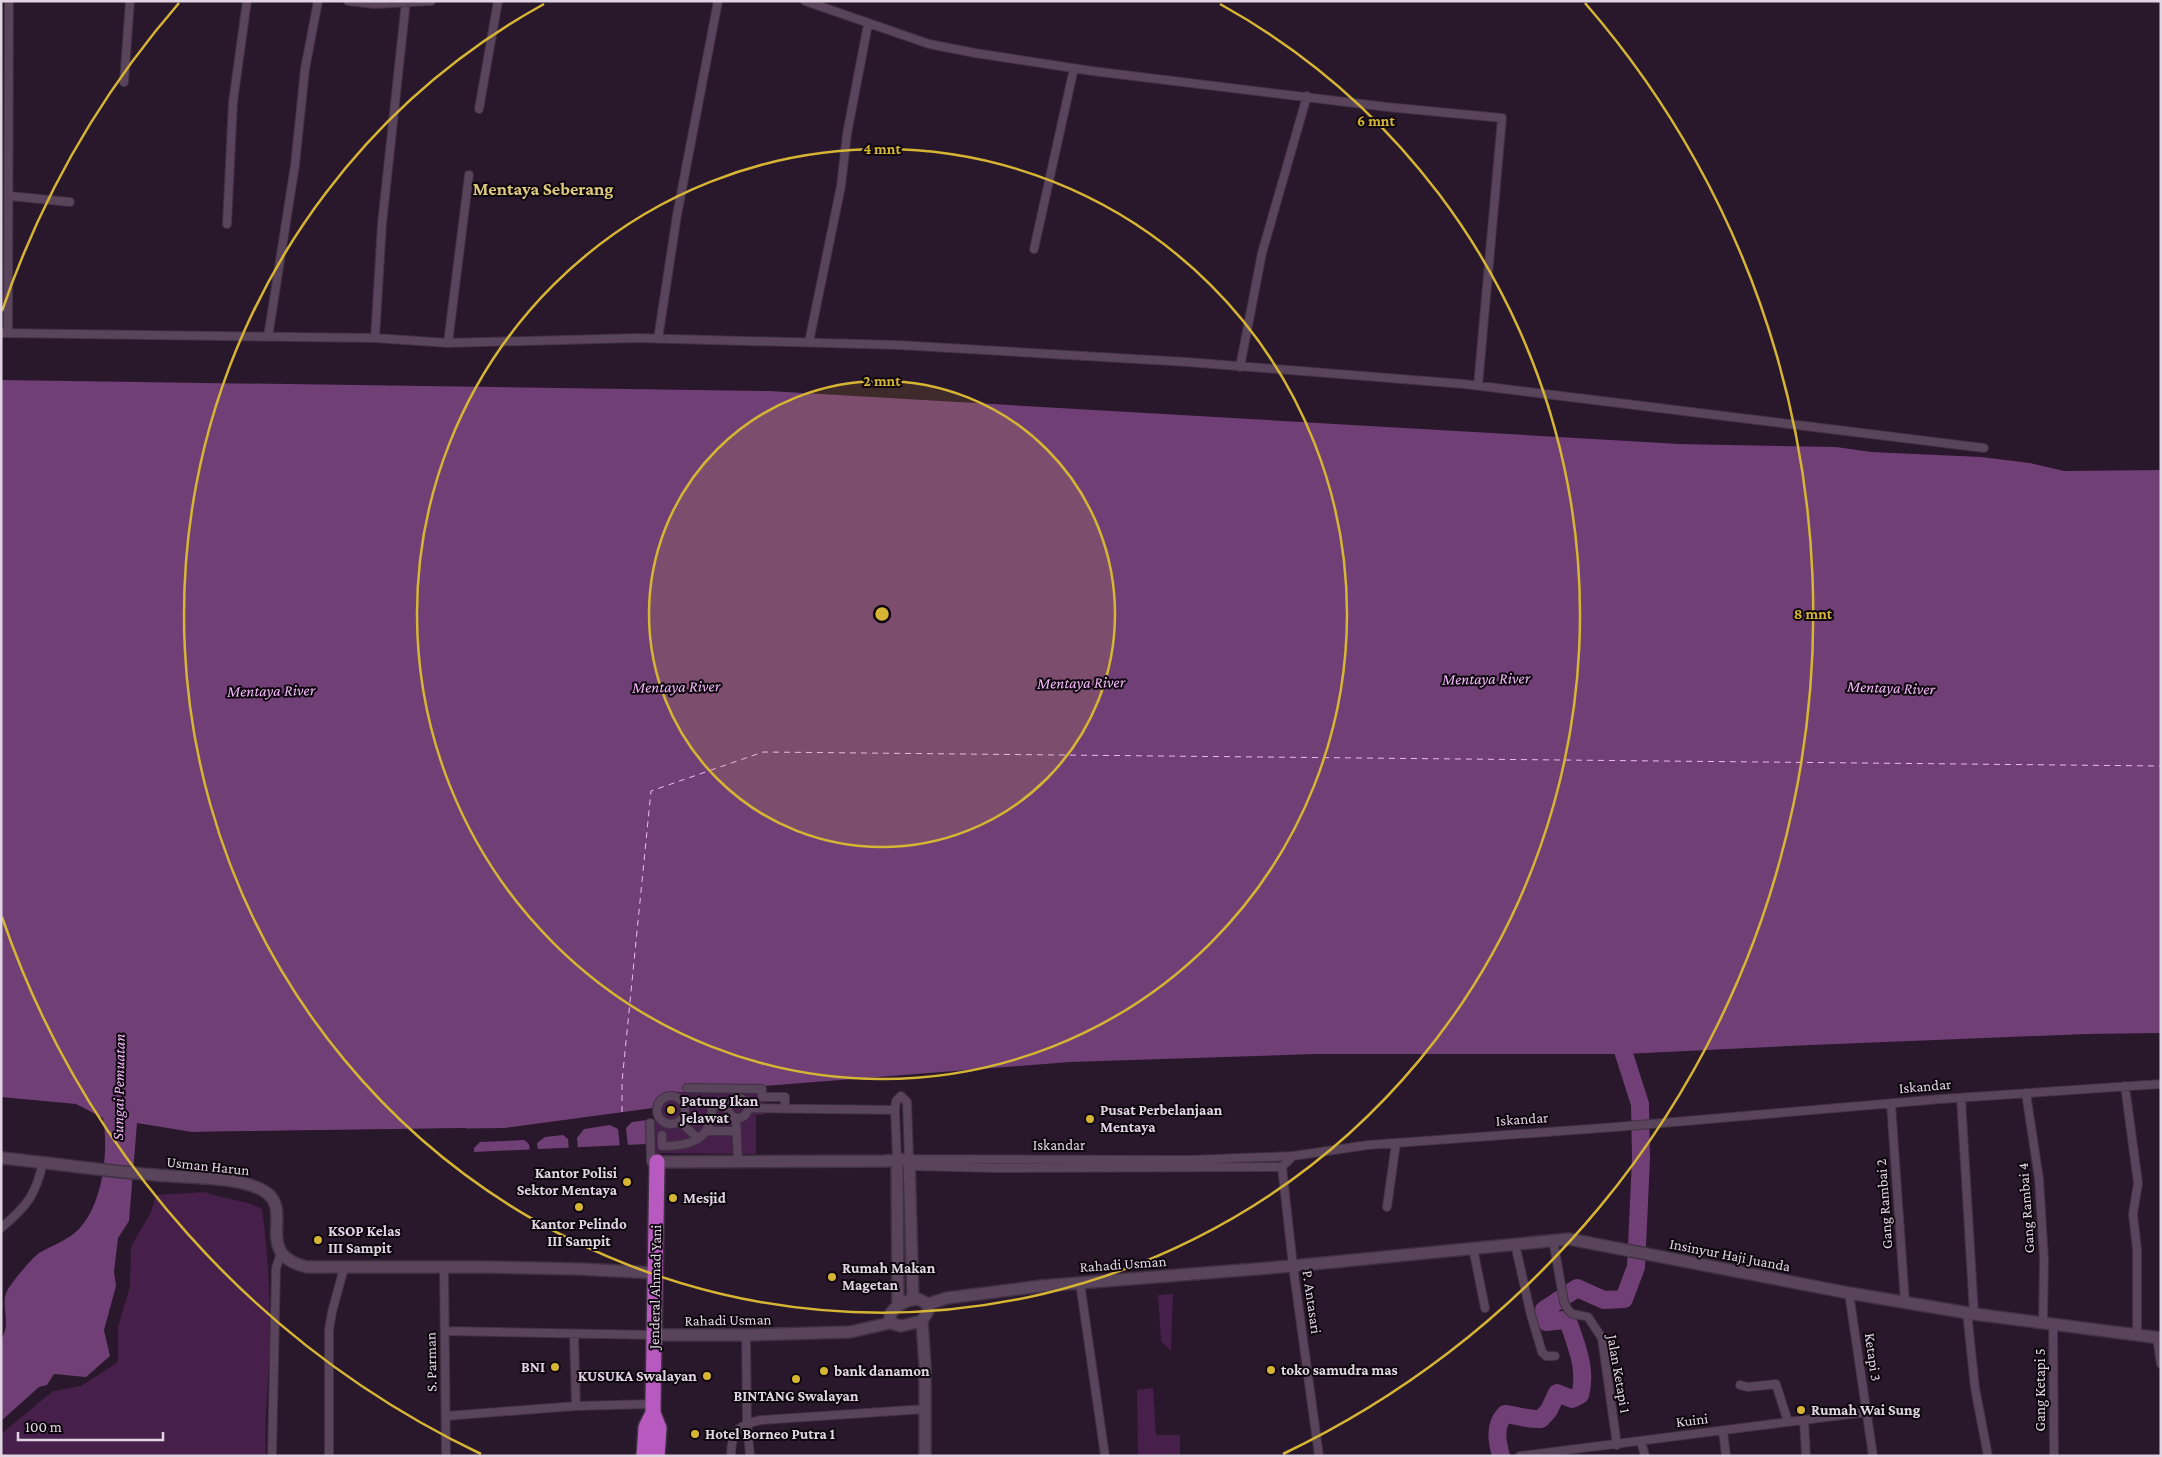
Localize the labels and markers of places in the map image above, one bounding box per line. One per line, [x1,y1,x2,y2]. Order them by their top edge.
centre of rings [873,605,891,623]
place label: Patung Ikan Jelawat [679,1093,759,1126]
place label: Pusat Perbelanjaan Mentaya [1100,1102,1223,1135]
marker: Patung Ikan Jelawat [665,1104,677,1116]
marker: Pusat Perbelanjaan Mentaya [1084,1113,1096,1125]
place label: Kantor Polisi Sektor Mentaya [517,1165,618,1198]
marker: Kantor Polisi Sektor Mentaya [621,1176,633,1188]
place label: Mesjid [683,1190,727,1207]
marker: Mesjid [667,1192,679,1204]
marker: Kantor Pelindo III Sampit [573,1201,585,1213]
place label: Kantor Pelindo III Sampit [531,1216,627,1249]
place label: KSOP Kelas III Sampit [328,1223,401,1256]
marker: KSOP Kelas III Sampit [312,1234,324,1246]
place label: Rumah Makan Magetan [842,1260,936,1293]
marker: Rumah Makan Magetan [826,1271,838,1283]
place label: BNI [521,1359,545,1375]
marker: BNI [549,1361,561,1373]
place label: toko samudra mas [1281,1362,1398,1378]
place label: bank danamon [833,1363,930,1379]
marker: toko samudra mas [1265,1364,1277,1376]
marker: bank danamon [818,1365,830,1377]
place label: KUSUKA Swalayan [578,1368,697,1384]
marker: KUSUKA Swalayan [701,1370,713,1382]
marker: BINTANG Swalayan [790,1373,802,1385]
place label: BINTANG Swalayan [733,1388,859,1404]
place label: Rumah Wai Sung [1811,1402,1921,1418]
marker: Rumah Wai Sung [1795,1404,1807,1416]
place label: Hotel Borneo Putra 1 [705,1426,836,1442]
marker: Hotel Borneo Putra 1 [689,1428,701,1440]

